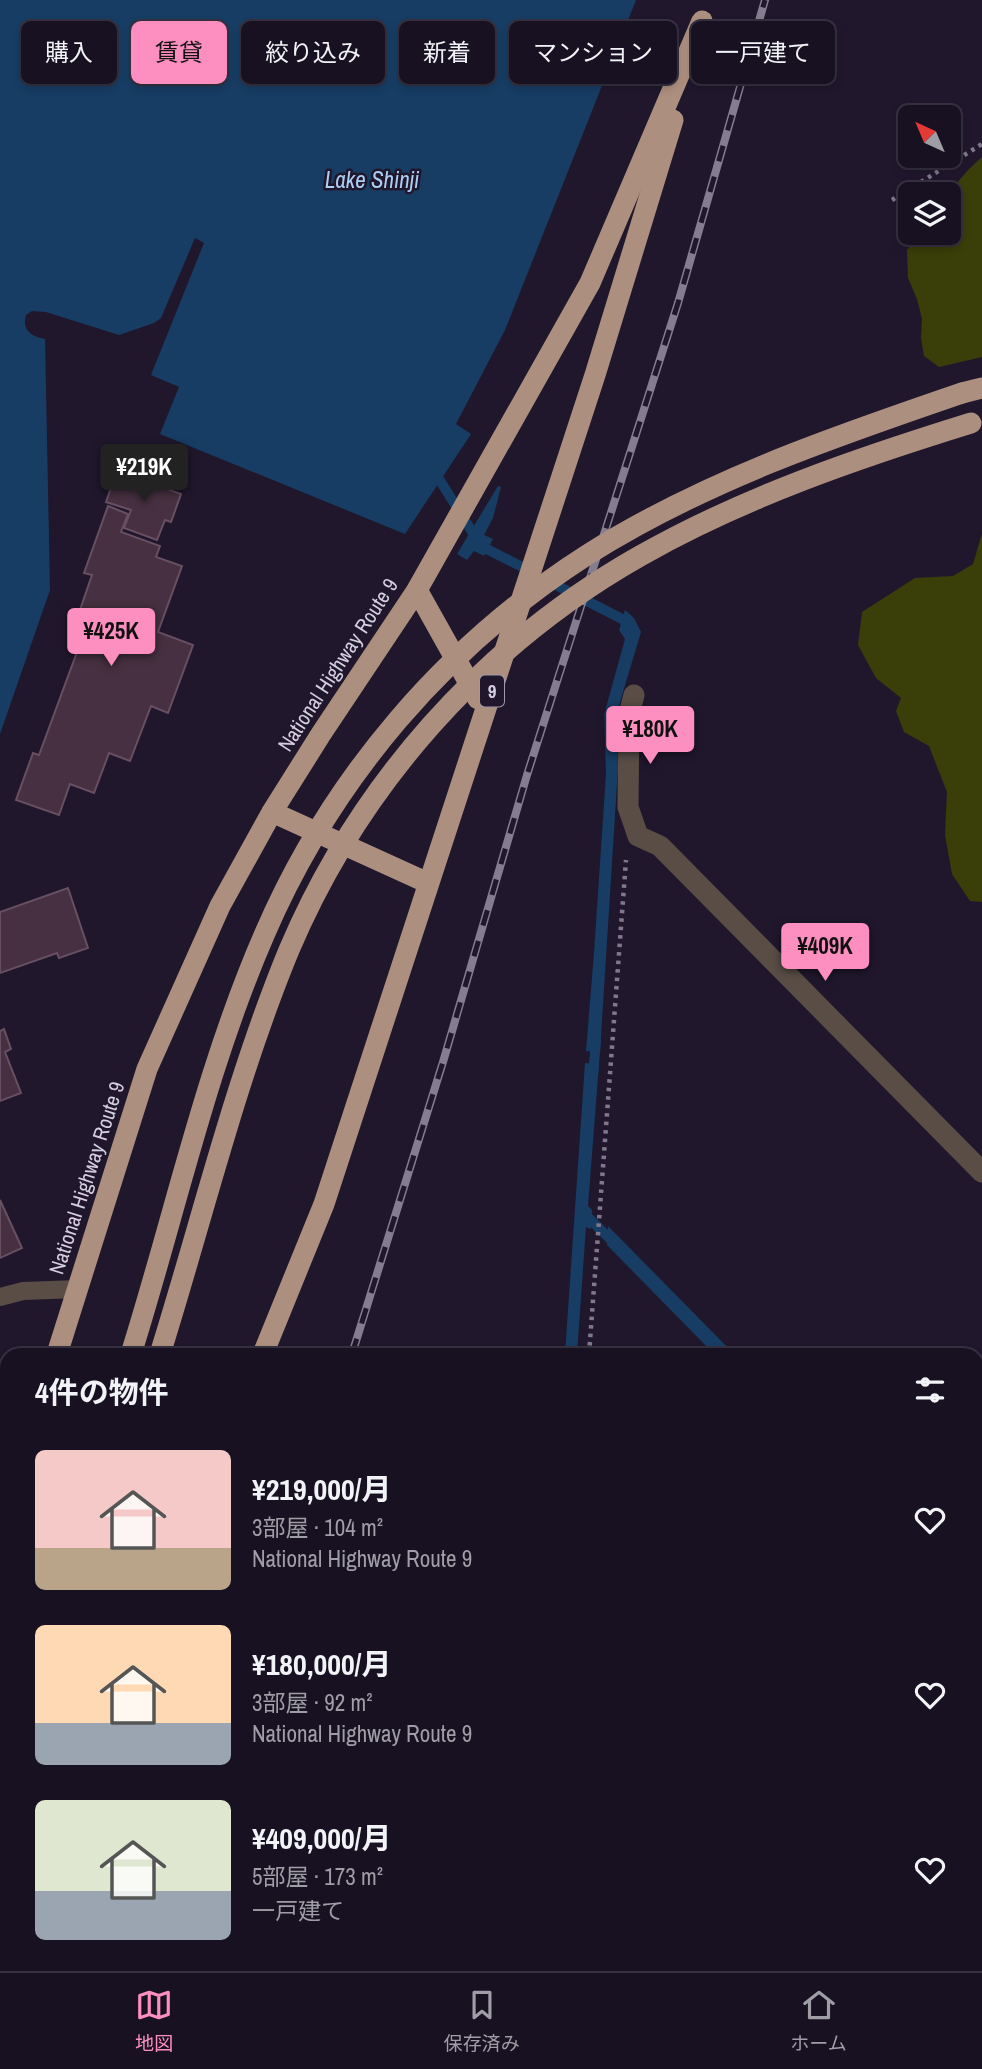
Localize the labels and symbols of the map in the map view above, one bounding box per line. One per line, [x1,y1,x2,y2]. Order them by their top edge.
north arrow [898,105,961,168]
water label: Lake Shinji [325,164,420,195]
pin: ¥219K [95,444,193,504]
street label: National Highway Route 9 [271,573,404,757]
pin: ¥425K [62,608,160,668]
road number: 9 [480,676,504,706]
pin: ¥180K [601,706,699,766]
pin: ¥409K [776,923,874,983]
street label: National Highway Route 9 [42,1078,131,1278]

